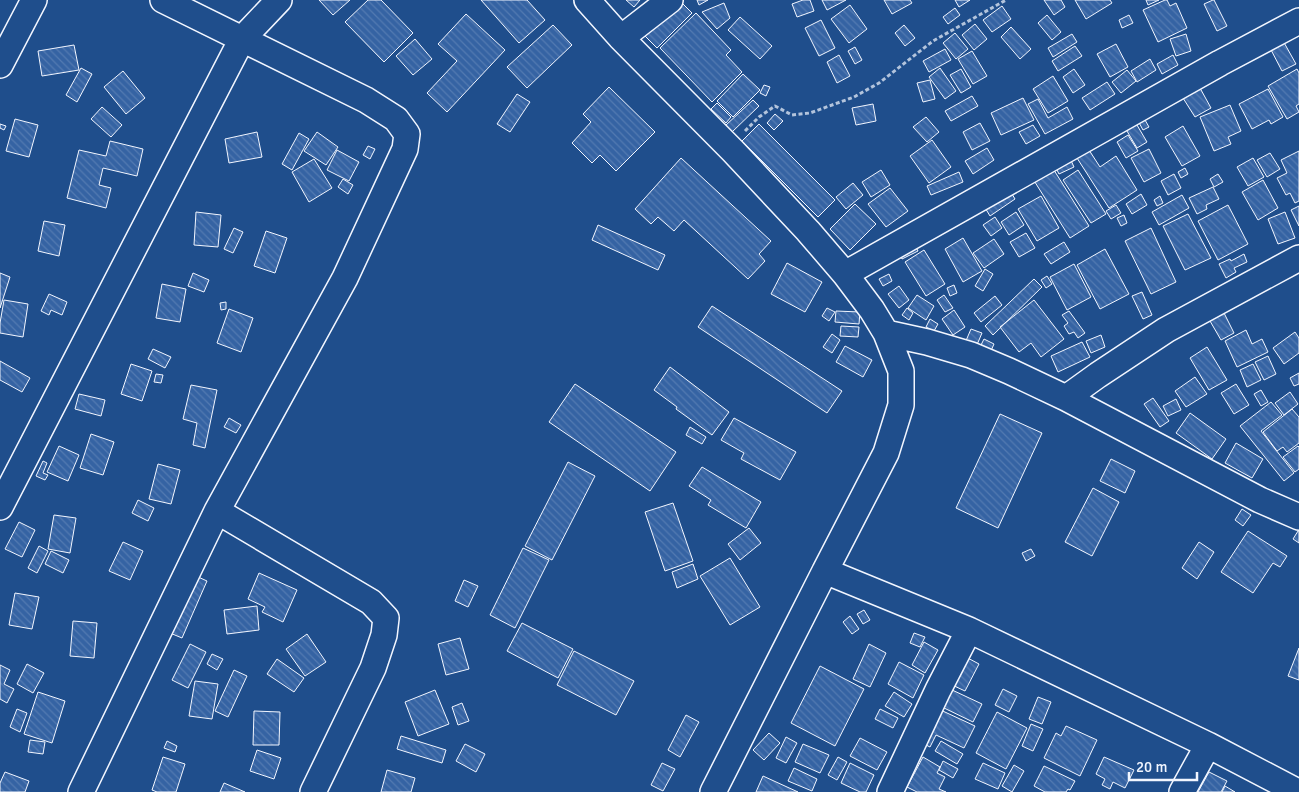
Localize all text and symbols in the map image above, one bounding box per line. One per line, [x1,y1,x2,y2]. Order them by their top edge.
scale bar [1129,750,1196,782]
text: 20 m [1136,758,1167,776]

